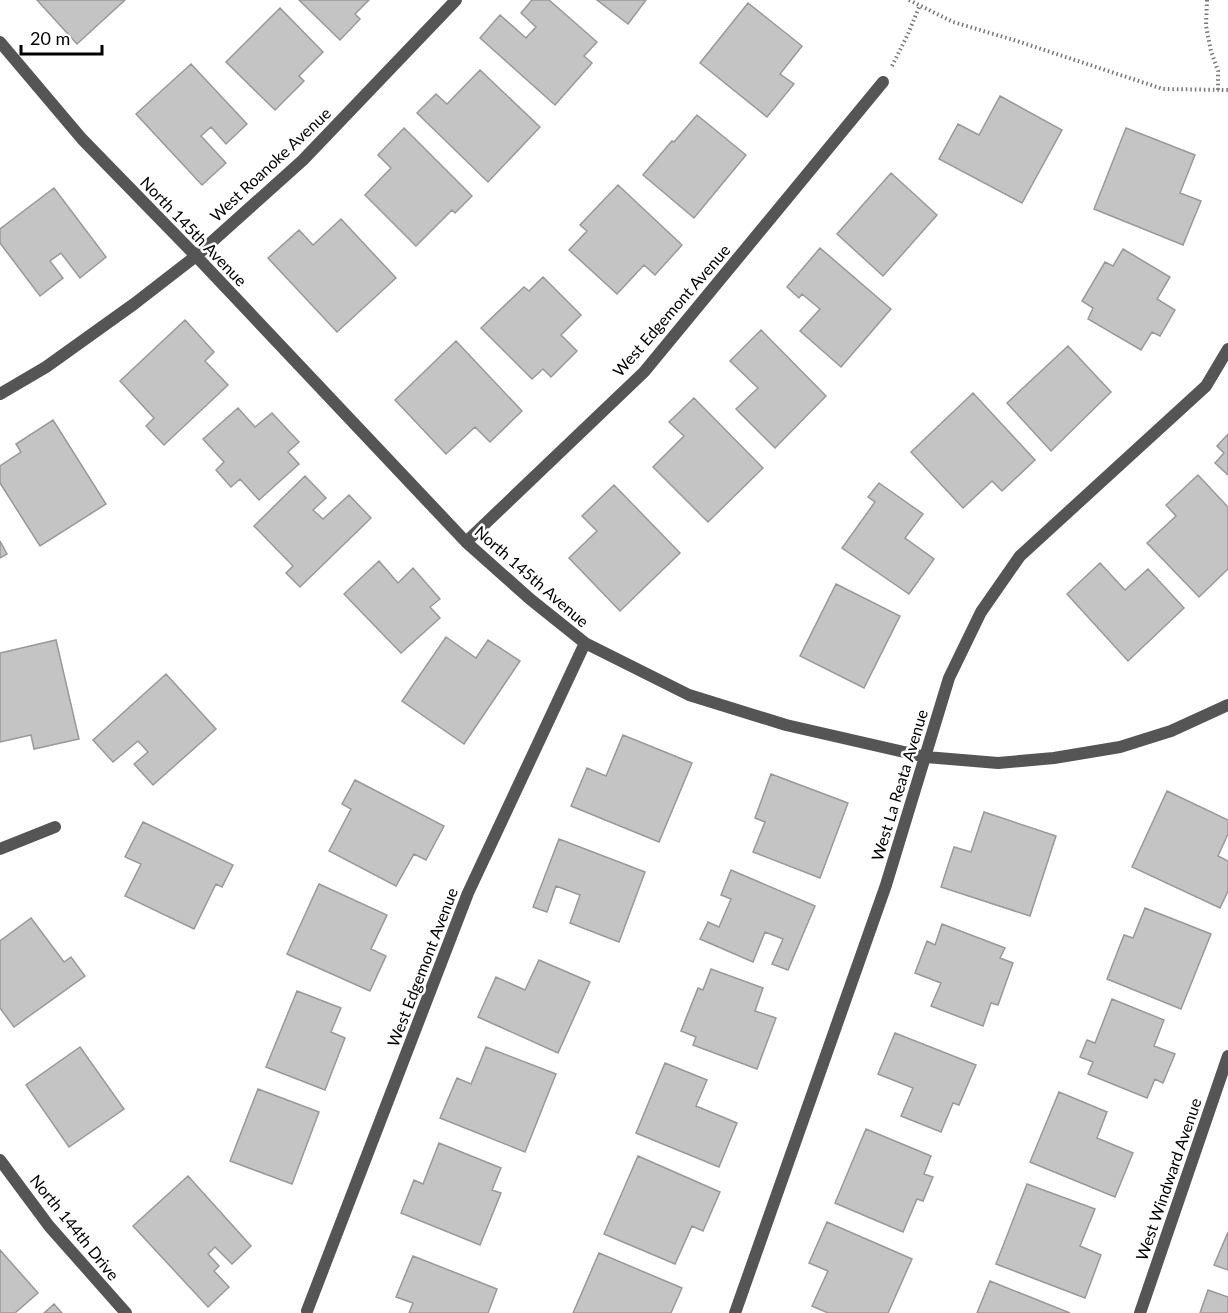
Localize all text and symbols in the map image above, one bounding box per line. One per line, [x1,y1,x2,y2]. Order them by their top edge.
scale bar [21,18,102,56]
text: 20 m [30,27,70,49]
street label: West Roanoke Avenue [206,103,334,225]
street label: North 145th Avenue [137,172,251,290]
street label: West Edgemont Avenue [608,240,734,380]
street label: North 145th Avenue [471,521,593,631]
street label: West La Reata Avenue [867,707,931,863]
street label: West Edgemont Avenue [383,885,461,1049]
street label: West Windward Avenue [1131,1095,1205,1263]
street label: North 144th Drive [27,1170,123,1284]

